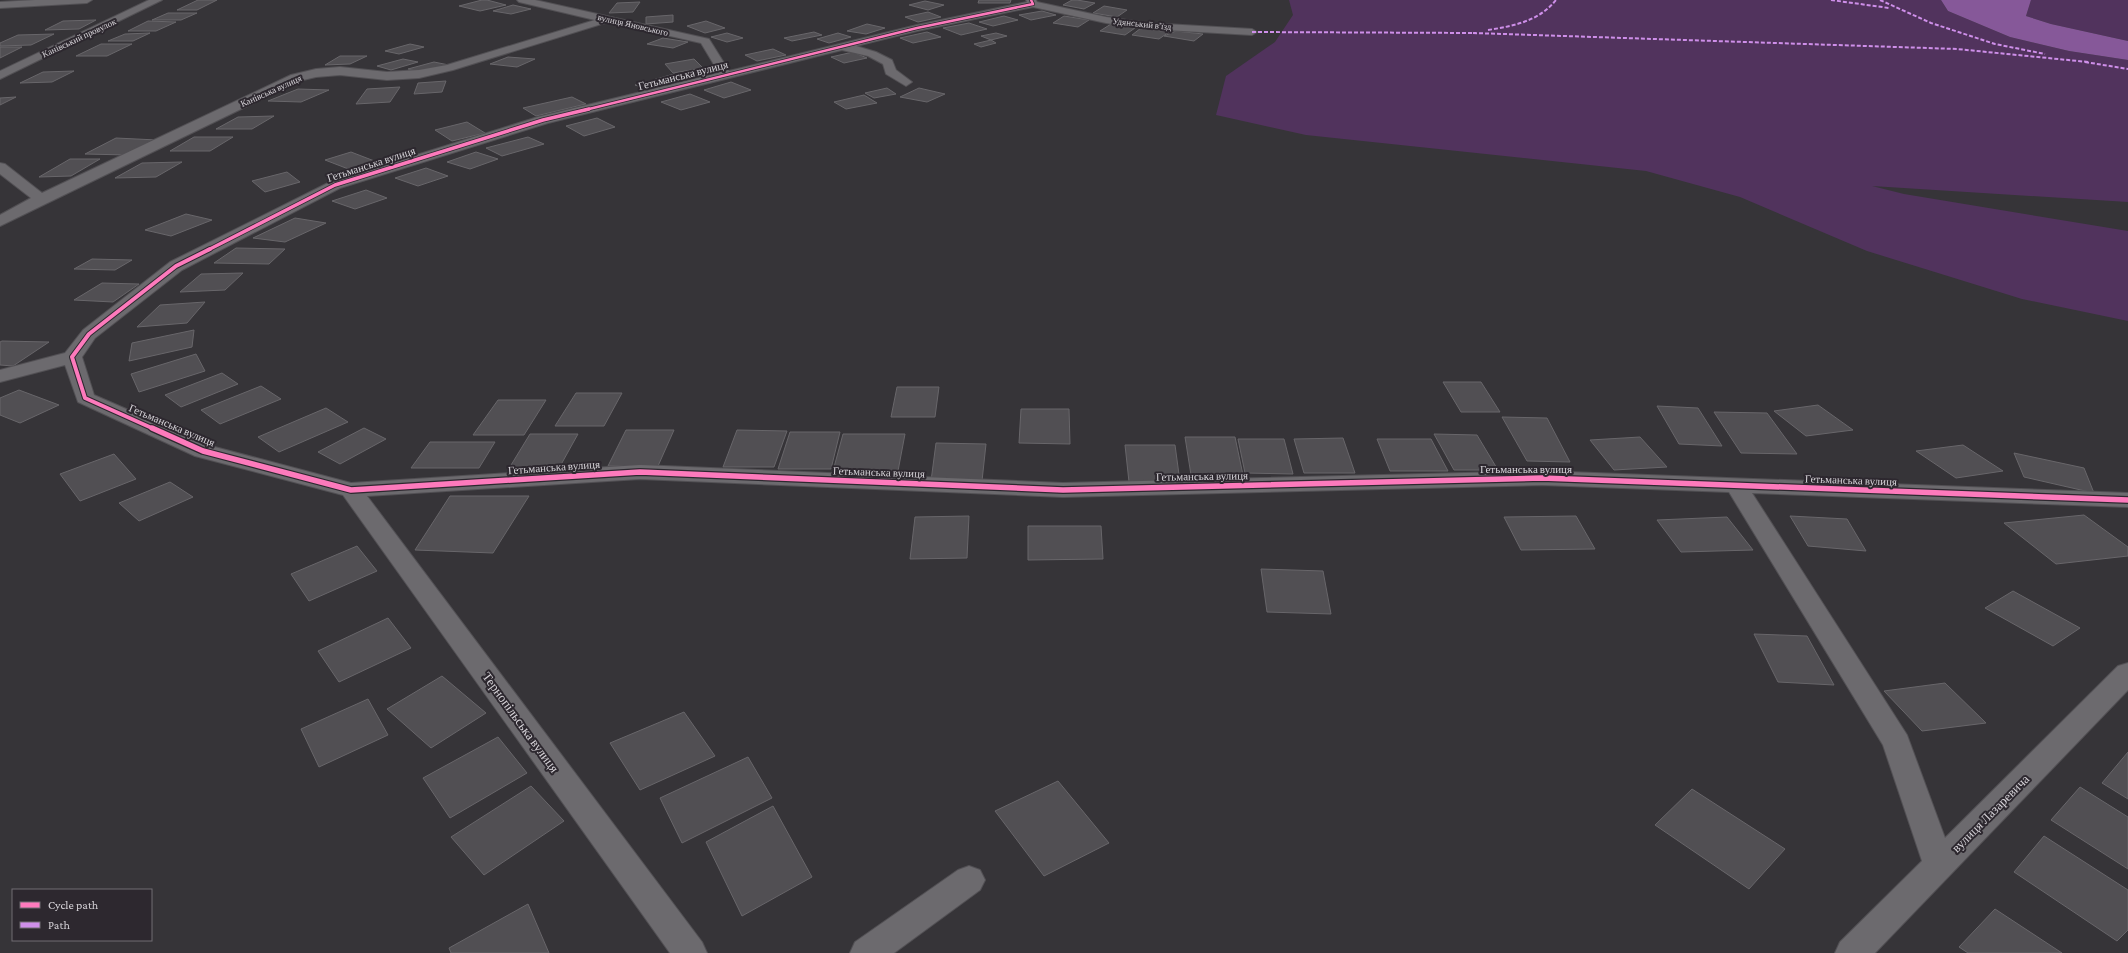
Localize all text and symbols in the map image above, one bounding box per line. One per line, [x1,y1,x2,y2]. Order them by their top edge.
street label: вулиця Яновського [597,12,670,38]
street label: Канівський провулок [40,16,118,60]
street label: Удянський в’їзд [1112,16,1172,32]
street label: Гетьманська вулиця [637,58,729,92]
street label: Канівська вулиця [239,73,303,109]
street label: Гетьманська вулиця [325,144,417,184]
street label: Гетьманська вулиця [127,401,217,449]
street label: Гетьманська вулиця [508,458,600,476]
street label: Гетьманська вулиця [1480,463,1572,475]
street label: Гетьманська вулиця [833,464,925,480]
street label: Гетьманська вулиця [1156,469,1248,483]
street label: Гетьманська вулиця [1805,472,1897,488]
street label: Тернопільська вулиця [479,669,562,775]
street label: вулиця Лазаревича [1948,771,2032,855]
legend [12,889,152,941]
text: Cycle path [48,898,99,912]
text: Path [48,918,70,932]

